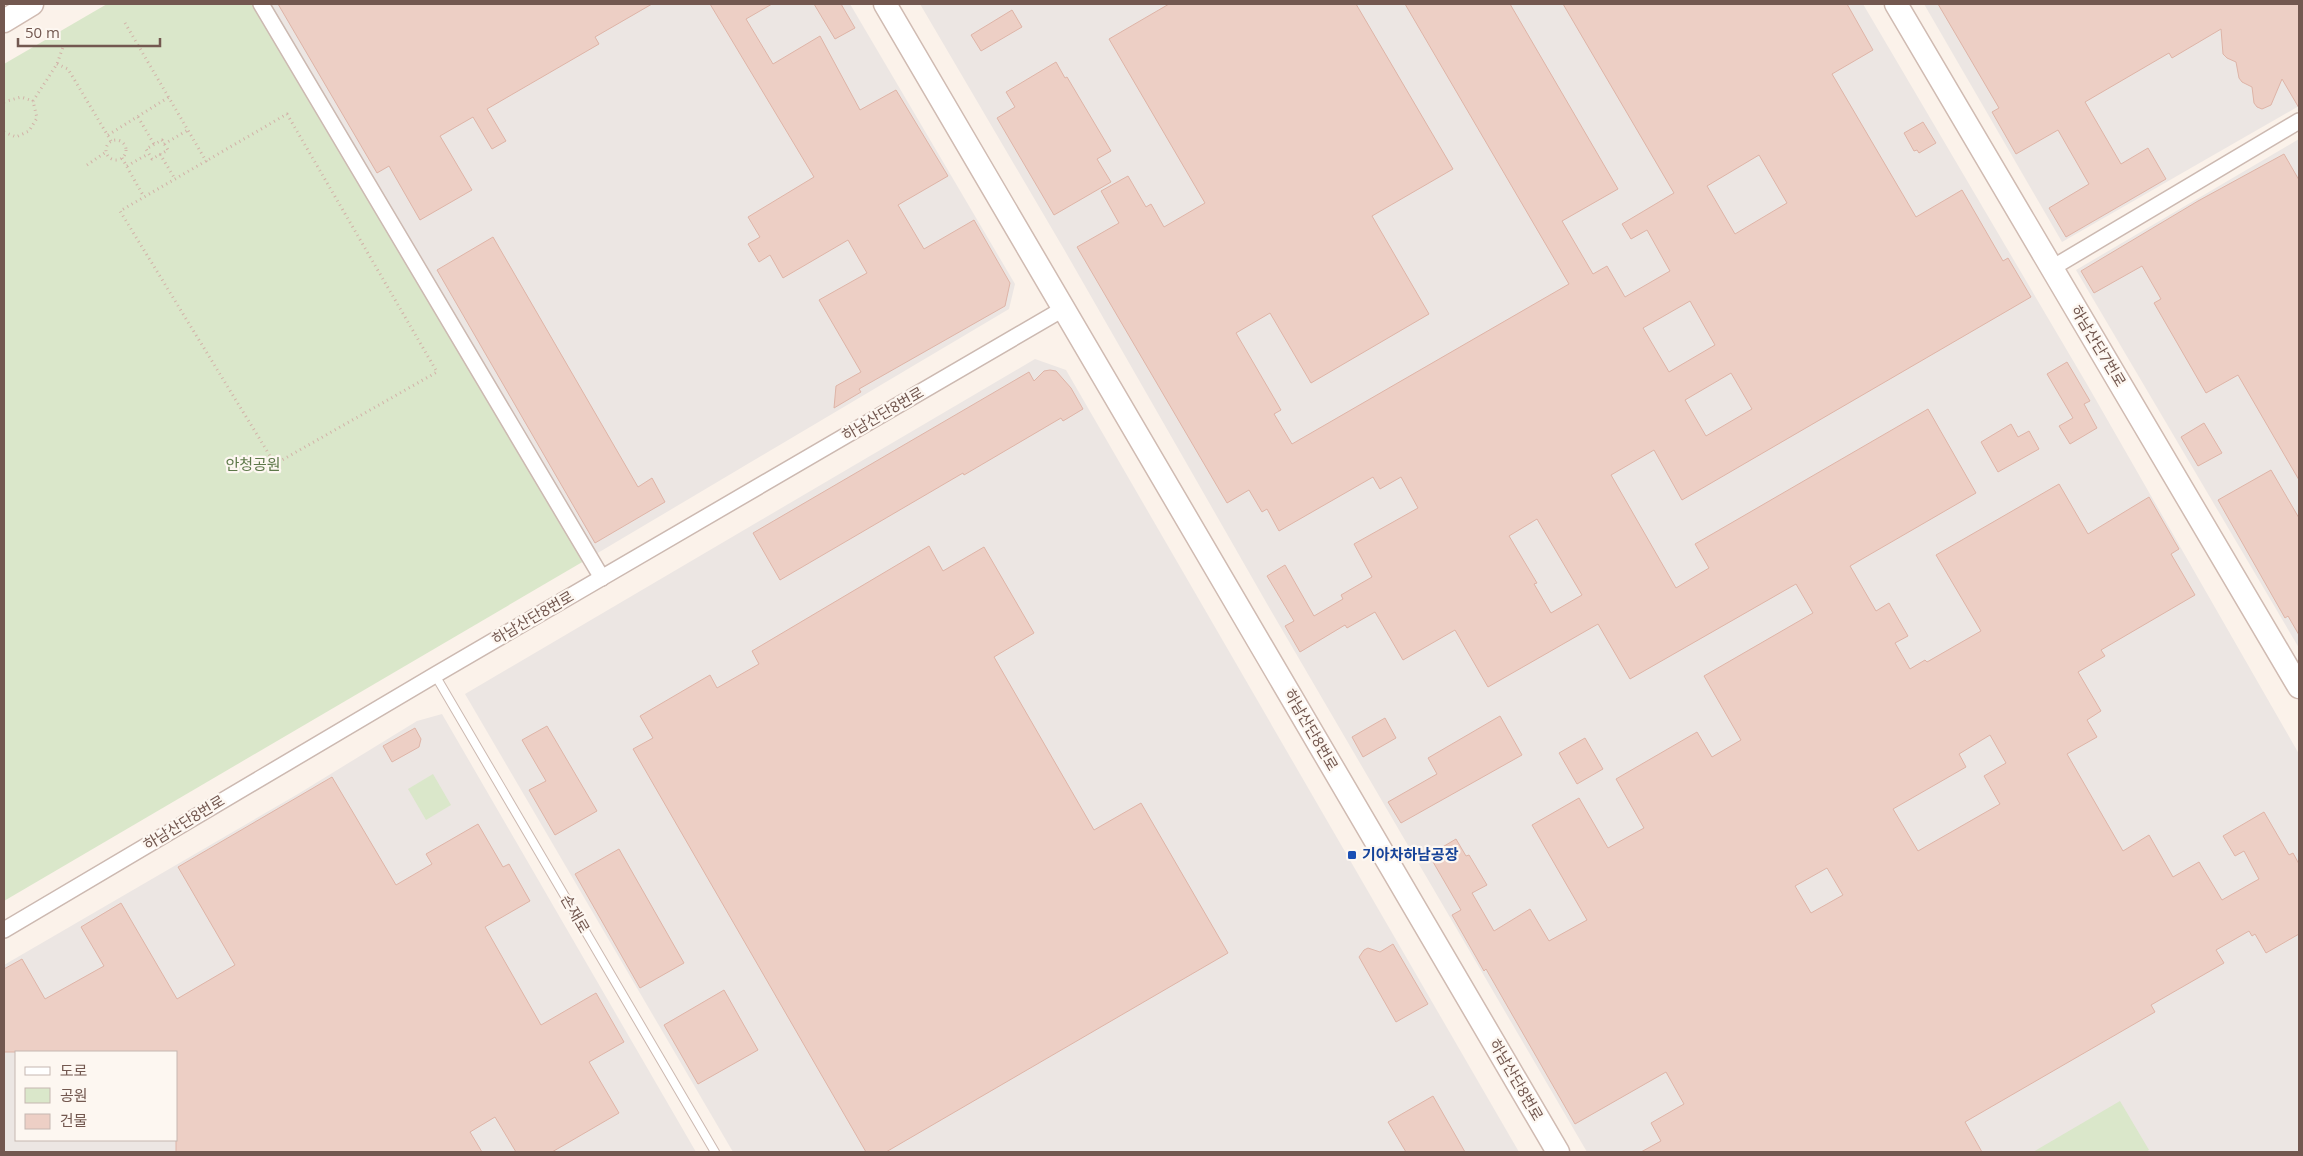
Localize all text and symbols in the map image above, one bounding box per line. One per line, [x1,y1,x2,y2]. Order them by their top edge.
scale bar [18,15,160,47]
text: 50 m [25,22,60,42]
street label: 하남산단7번로 [2067,301,2131,390]
street label: 하남산단8번로 [838,382,927,445]
park label: 안청공원 [225,454,281,474]
street label: 하남산단8번로 [488,586,577,649]
street label: 하남산단8번로 [1280,685,1343,774]
street label: 하남산단8번로 [139,790,228,854]
place label: 기아차하남공장 [1362,844,1459,864]
marker: 기아차하남공장 [1346,849,1358,861]
street label: 손재로 [557,891,595,936]
street label: 하남산단8번로 [1485,1035,1548,1124]
legend [15,1051,178,1141]
text: 도로 [60,1060,88,1080]
text: 공원 [60,1085,88,1105]
text: 건물 [60,1110,88,1130]

